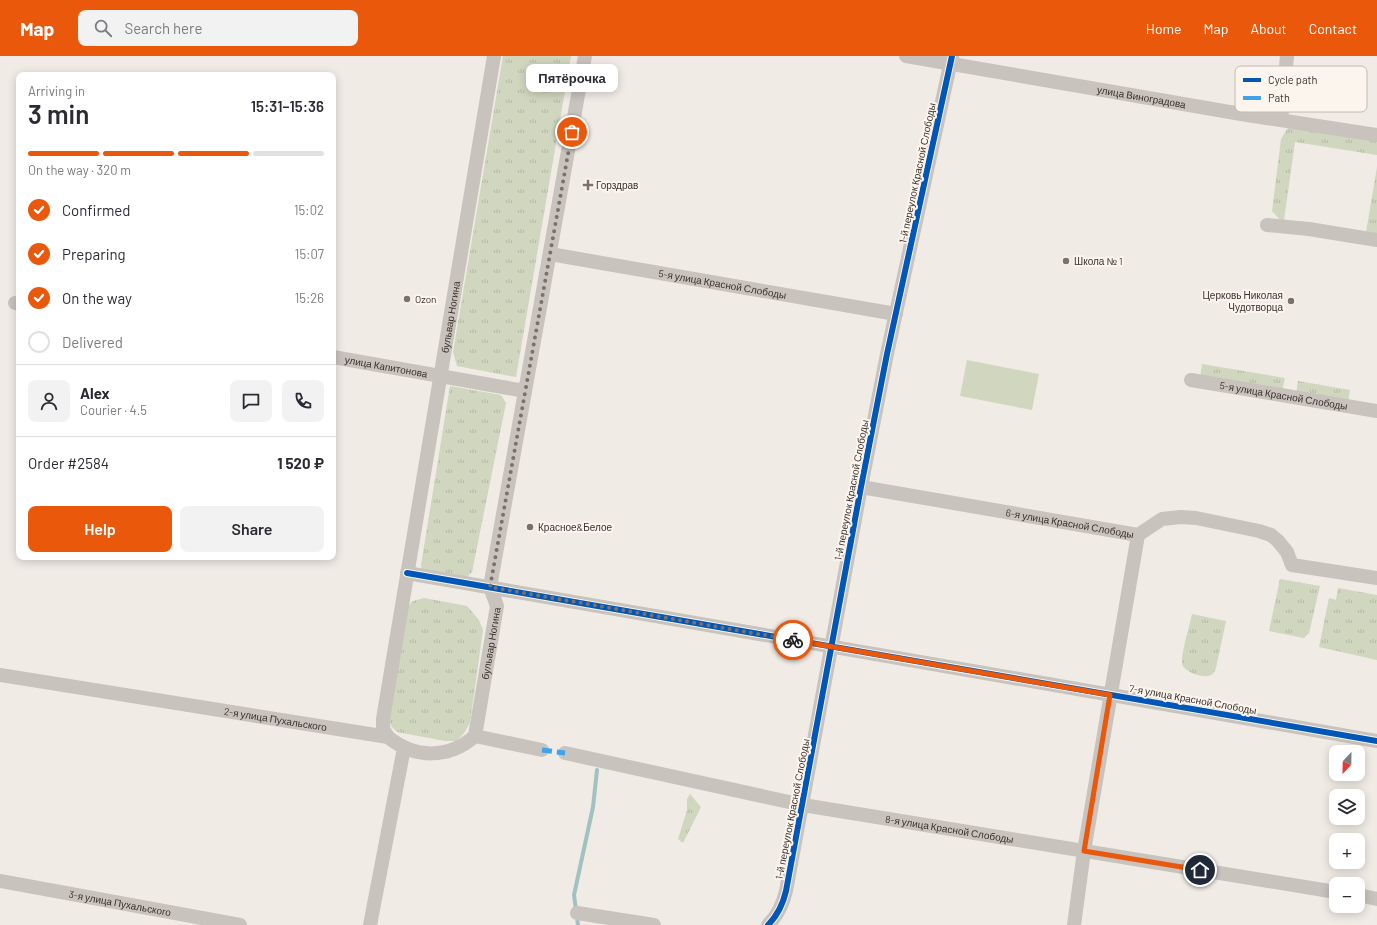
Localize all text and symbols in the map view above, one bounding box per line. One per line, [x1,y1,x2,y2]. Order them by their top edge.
search box [78,10,358,46]
text: Map [20,17,54,40]
icon: search [92,17,114,39]
text: Search here [124,19,202,37]
text: Home [1146,20,1182,37]
text: Map [1204,20,1228,37]
text: About [1250,20,1287,37]
text: Contact [1309,20,1357,37]
callout: Пятёрочка [526,64,618,92]
legend [1235,66,1367,112]
text: Пятёрочка [538,70,606,86]
text: Cycle path [1268,73,1318,86]
text: Arriving in [28,83,85,99]
street label: улица Виноградова [1096,83,1187,110]
text: Path [1268,91,1290,104]
text: 15:31–15:36 [251,97,324,115]
text: 3 min [28,98,89,129]
street label: 1-й переулок Красной Слободы [896,102,938,244]
pin [555,115,589,149]
icon: bag [561,121,583,143]
text: On the way · 320 m [28,162,131,178]
place label: Горздрав [596,179,638,191]
marker: Горздрав [583,180,593,190]
icon: check [28,199,50,221]
text: Confirmed [62,201,130,219]
text: 15:02 [294,202,324,218]
icon: check [28,243,50,265]
text: Preparing [62,245,126,263]
text: 15:07 [295,246,324,262]
place label: Школа № 1 [1074,255,1123,267]
marker: Школа № 1 [1061,256,1071,266]
street label: 5-я улица Красной Слободы [658,267,787,301]
street label: бульвар Ногина [438,280,462,354]
icon: check [28,287,50,309]
text: On the way [62,289,132,307]
place label: Церковь Николая Чудотворца [1202,289,1283,313]
text: 15:26 [295,290,324,306]
place label: Ozon [415,293,437,305]
marker: Ozon [402,294,412,304]
marker: Церковь Николая Чудотворца [1286,296,1296,306]
text: Delivered [62,333,123,351]
street label: улица Капитонова [344,353,429,380]
street label: 5-я улица Красной Слободы [1219,379,1349,412]
button: person [28,380,70,422]
button: chat [230,380,272,422]
button: phone [282,380,324,422]
text: Alex [80,384,110,402]
text: Courier · 4.5 [80,402,147,418]
street label: 1-й переулок Красной Слободы [831,419,871,561]
text: Order #2584 [28,454,109,472]
text: 1 520 ₽ [277,454,324,472]
button: Help [28,506,172,552]
button: Share [180,506,324,552]
street label: 6-я улица Красной Слободы [1005,506,1135,540]
place label: Красное&Белое [538,521,612,533]
marker: Красное&Белое [525,522,535,532]
street label: бульвар Ногина [479,606,503,680]
courier [773,620,813,660]
icon: bike [782,629,804,651]
street label: 7-я улица Красной Слободы [1128,682,1258,716]
street label: 2-я улица Пухальского [223,705,328,733]
street label: 1-й переулок Красной Слободы [772,738,812,880]
north arrow [1329,745,1365,781]
map controls [1329,745,1365,913]
button: layers [1329,789,1365,825]
street label: 8-я улица Красной Слободы [885,813,1014,845]
button: + [1329,833,1365,869]
pin [1183,853,1217,887]
icon: home [1189,859,1211,881]
button: − [1329,877,1365,913]
street label: 3-я улица Пухальского [68,888,173,918]

